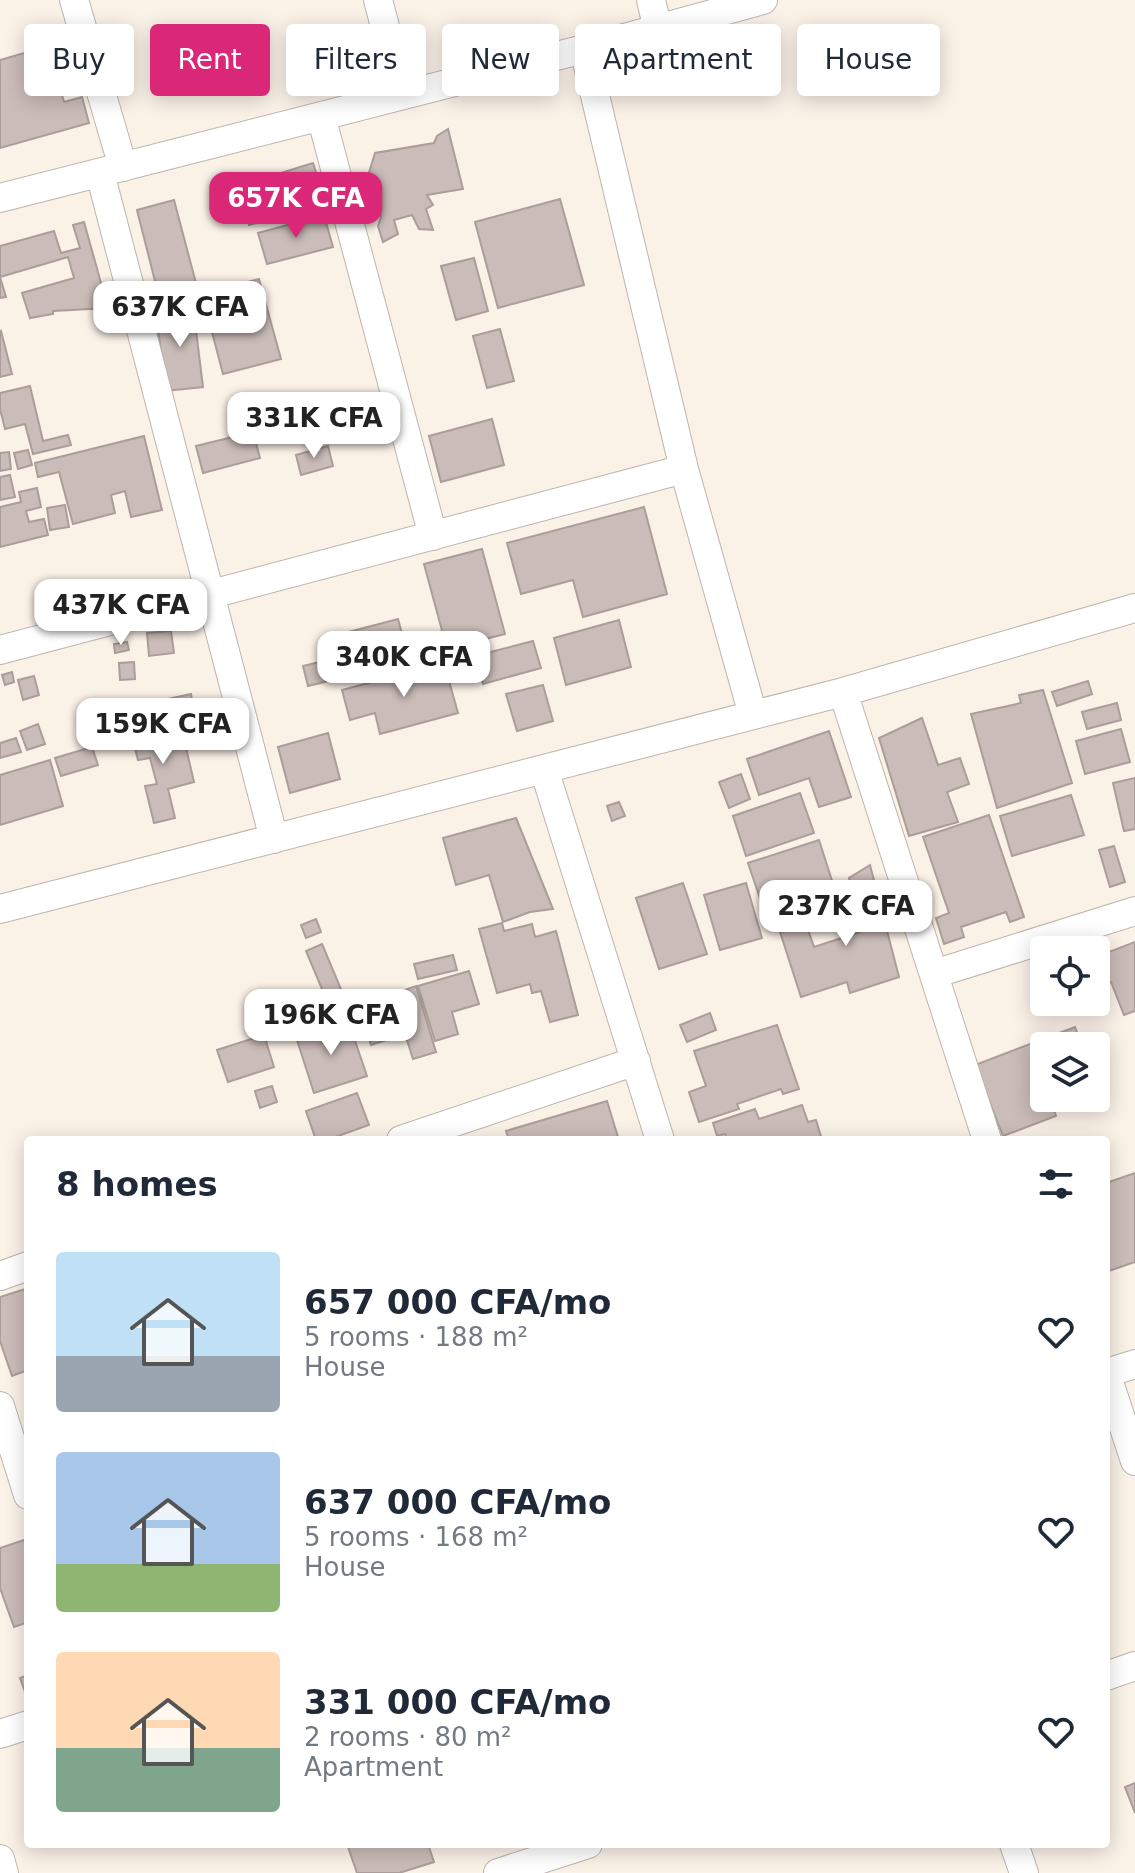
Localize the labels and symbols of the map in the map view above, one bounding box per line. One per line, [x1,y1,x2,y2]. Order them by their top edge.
pin: 657K CFA [213,172,379,240]
pin: 637K CFA [97,281,263,349]
pin: 331K CFA [231,392,397,460]
pin: 437K CFA [38,579,204,647]
pin: 340K CFA [321,631,487,699]
pin: 159K CFA [80,698,246,766]
pin: 237K CFA [763,880,929,948]
pin: 196K CFA [248,989,414,1057]

